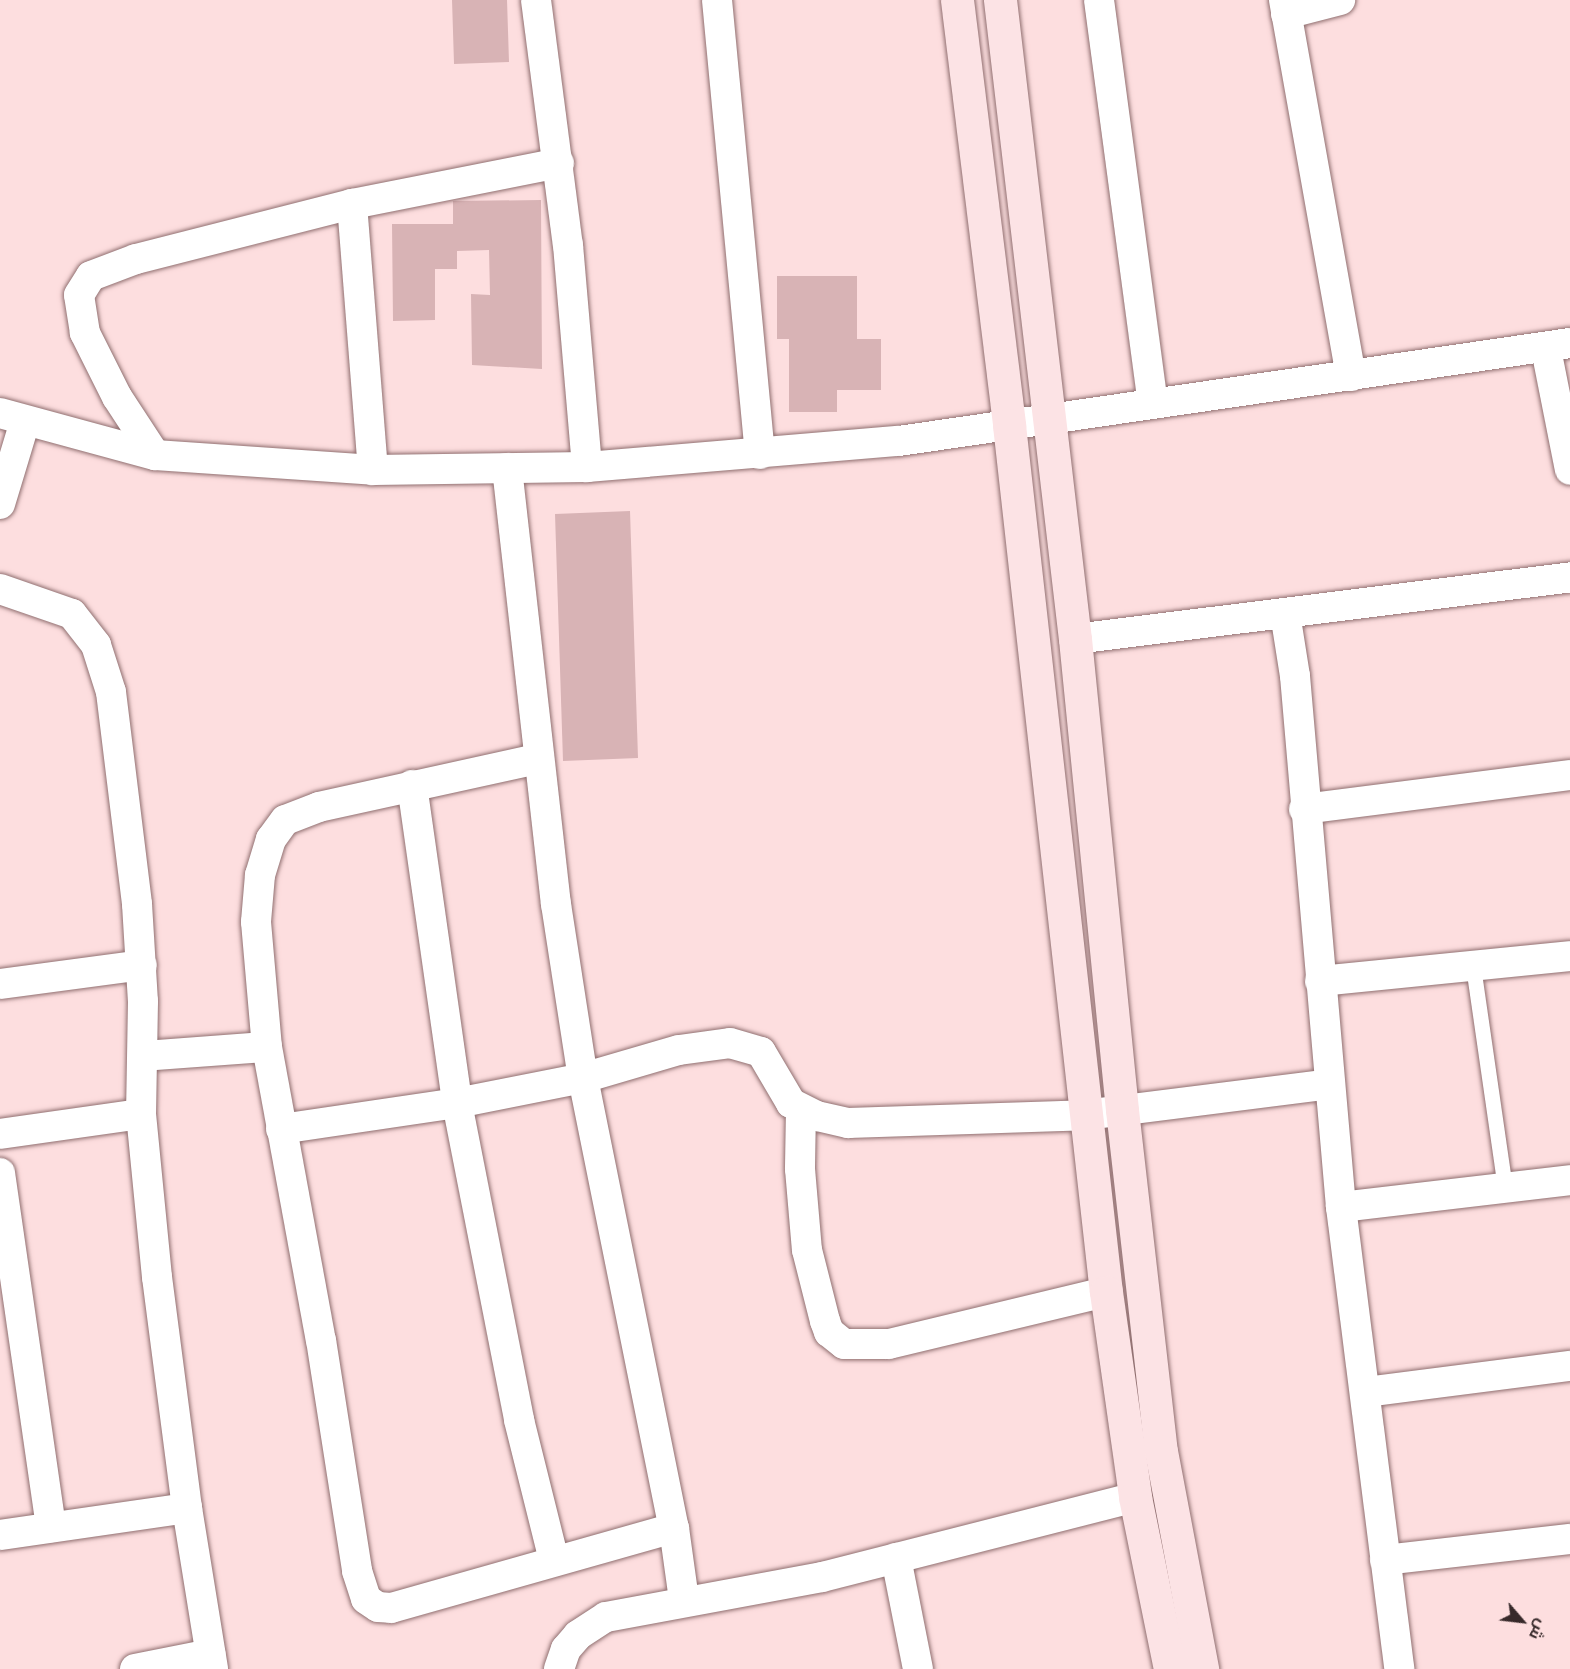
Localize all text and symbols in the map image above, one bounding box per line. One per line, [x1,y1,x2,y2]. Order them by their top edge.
north arrow [1492,1591,1552,1651]
text: ش [1523,1615,1553,1644]

